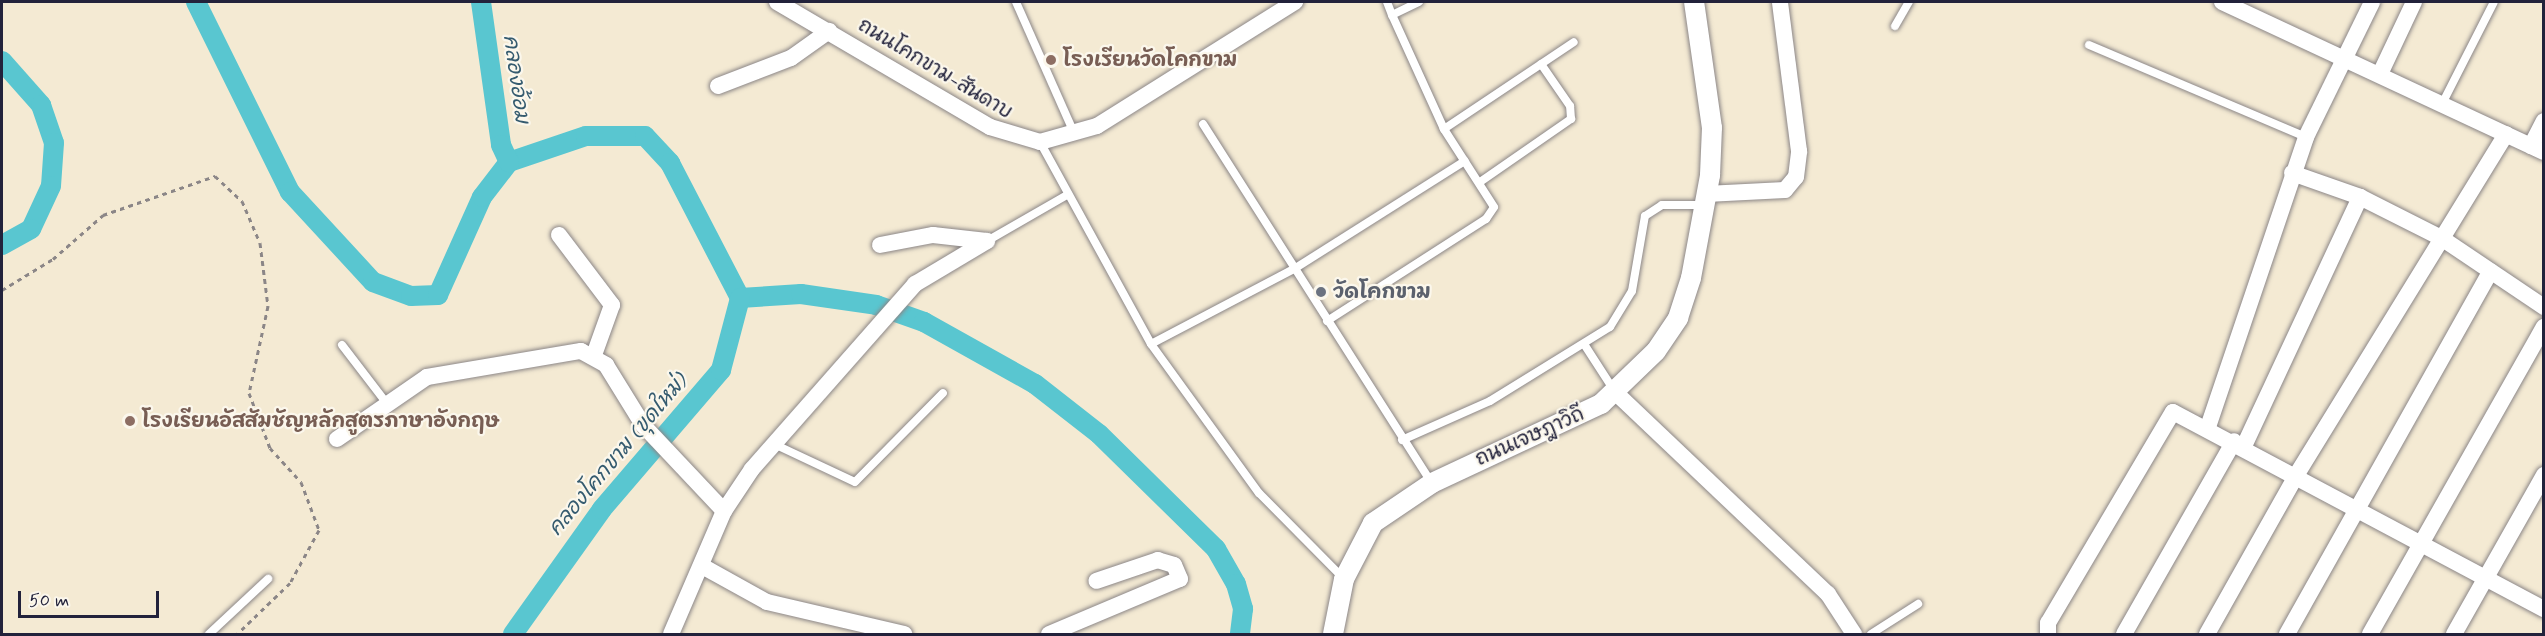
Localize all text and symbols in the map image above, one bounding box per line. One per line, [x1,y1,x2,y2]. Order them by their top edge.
street label: ถนนโคกขาม-สันดาบ [854,13,1016,125]
water label: คลองอ้อม [497,33,535,125]
place label: โรงเรียนวัดโคกขาม [1063,48,1237,72]
marker: โรงเรียนวัดโคกขาม [1044,53,1058,67]
place label: วัดโคกขาม [1333,280,1431,304]
marker: วัดโคกขาม [1314,285,1328,299]
water label: คลองโคกขาม (ขุดใหม่) [543,369,693,541]
street label: ถนนเจษฎาวิถี [1472,402,1588,472]
place label: โรงเรียนอัสสัมชัญหลักสูตรภาษาอังกฤษ [142,409,499,433]
marker: โรงเรียนอัสสัมชัญหลักสูตรภาษาอังกฤษ [123,414,137,428]
scale bar [21,579,162,617]
text: 50 m [29,589,69,613]

